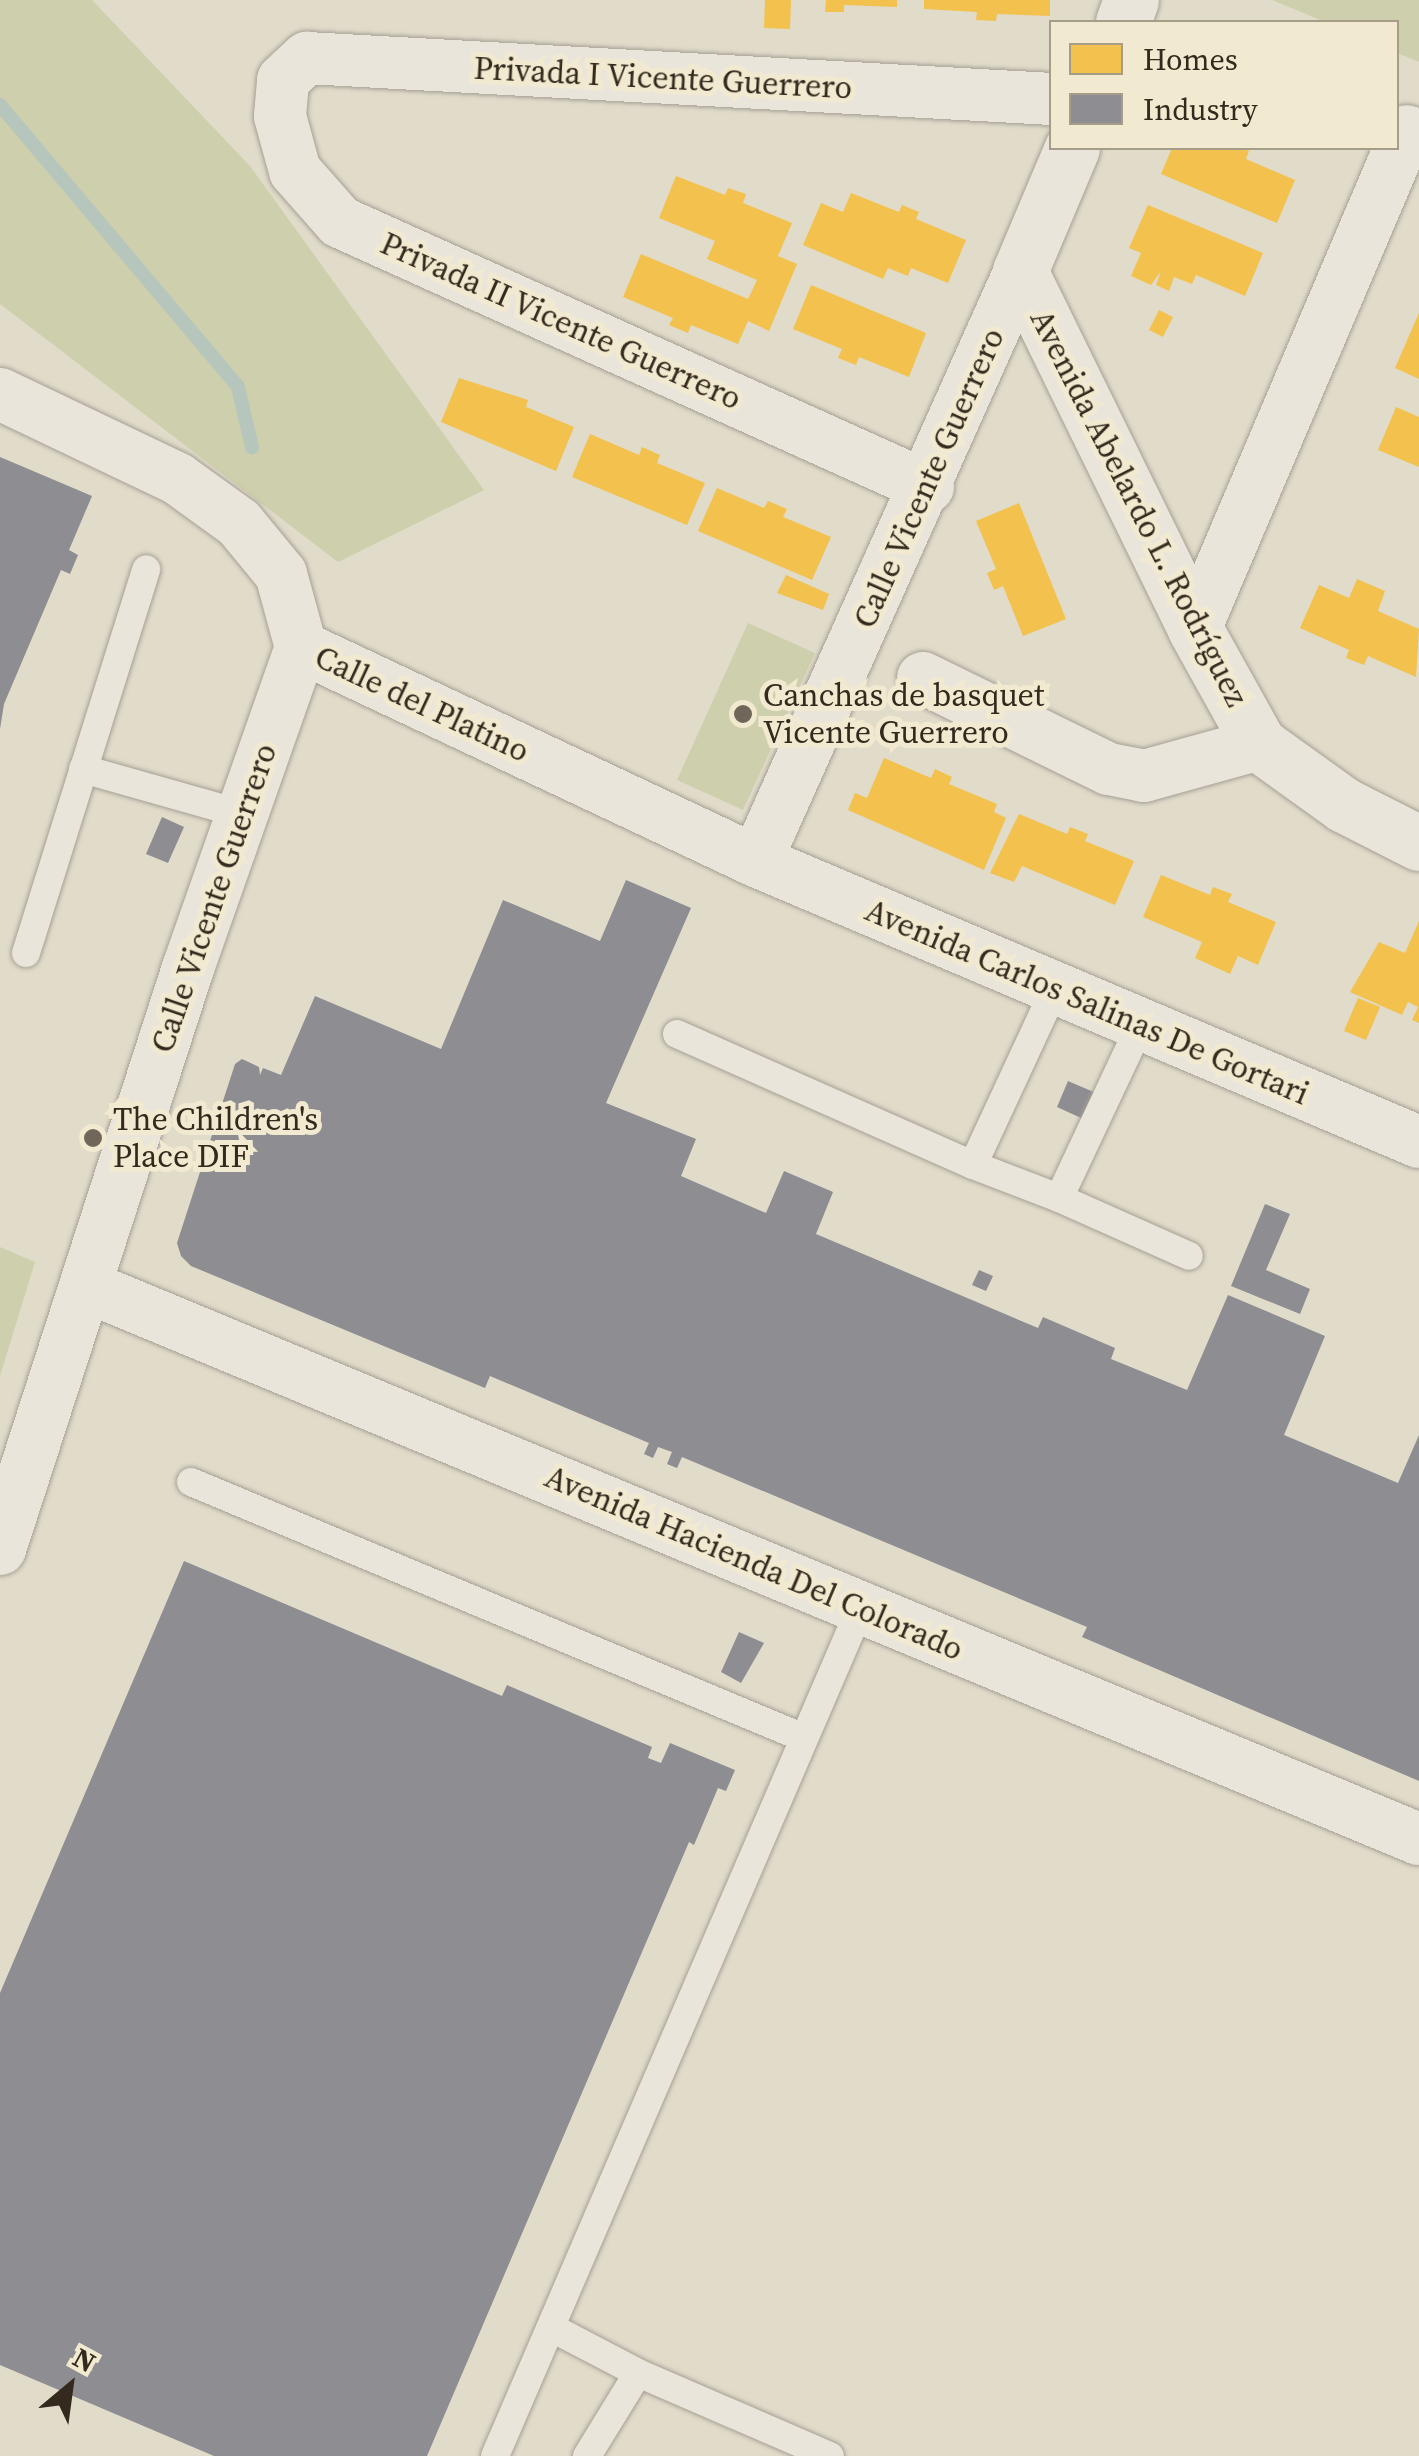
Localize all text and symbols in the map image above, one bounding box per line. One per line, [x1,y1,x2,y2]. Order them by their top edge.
legend [1049,20,1399,150]
text: Homes [1143,39,1238,80]
street label: Privada I Vicente Guerrero [472,49,854,107]
text: Industry [1143,89,1258,130]
street label: Privada II Vicente Guerrero [374,224,748,418]
street label: Avenida Abelardo L. Rodríguez [1022,303,1256,713]
street label: Calle Vicente Guerrero [845,322,1013,634]
street label: Calle del Platino [309,638,535,770]
place label: Canchas de basquet Vicente Guerrero [763,677,1044,752]
marker: Canchas de basquet Vicente Guerrero [732,703,754,725]
street label: Calle Vicente Guerrero [143,738,285,1058]
street label: Avenida Carlos Salinas De Gortari [859,891,1315,1113]
place label: The Children's Place DIF [113,1101,318,1176]
marker: The Children's Place DIF [82,1127,104,1149]
street label: Avenida Hacienda Del Colorado [539,1457,969,1669]
north arrow [20,2336,120,2436]
text: N [66,2338,103,2381]

